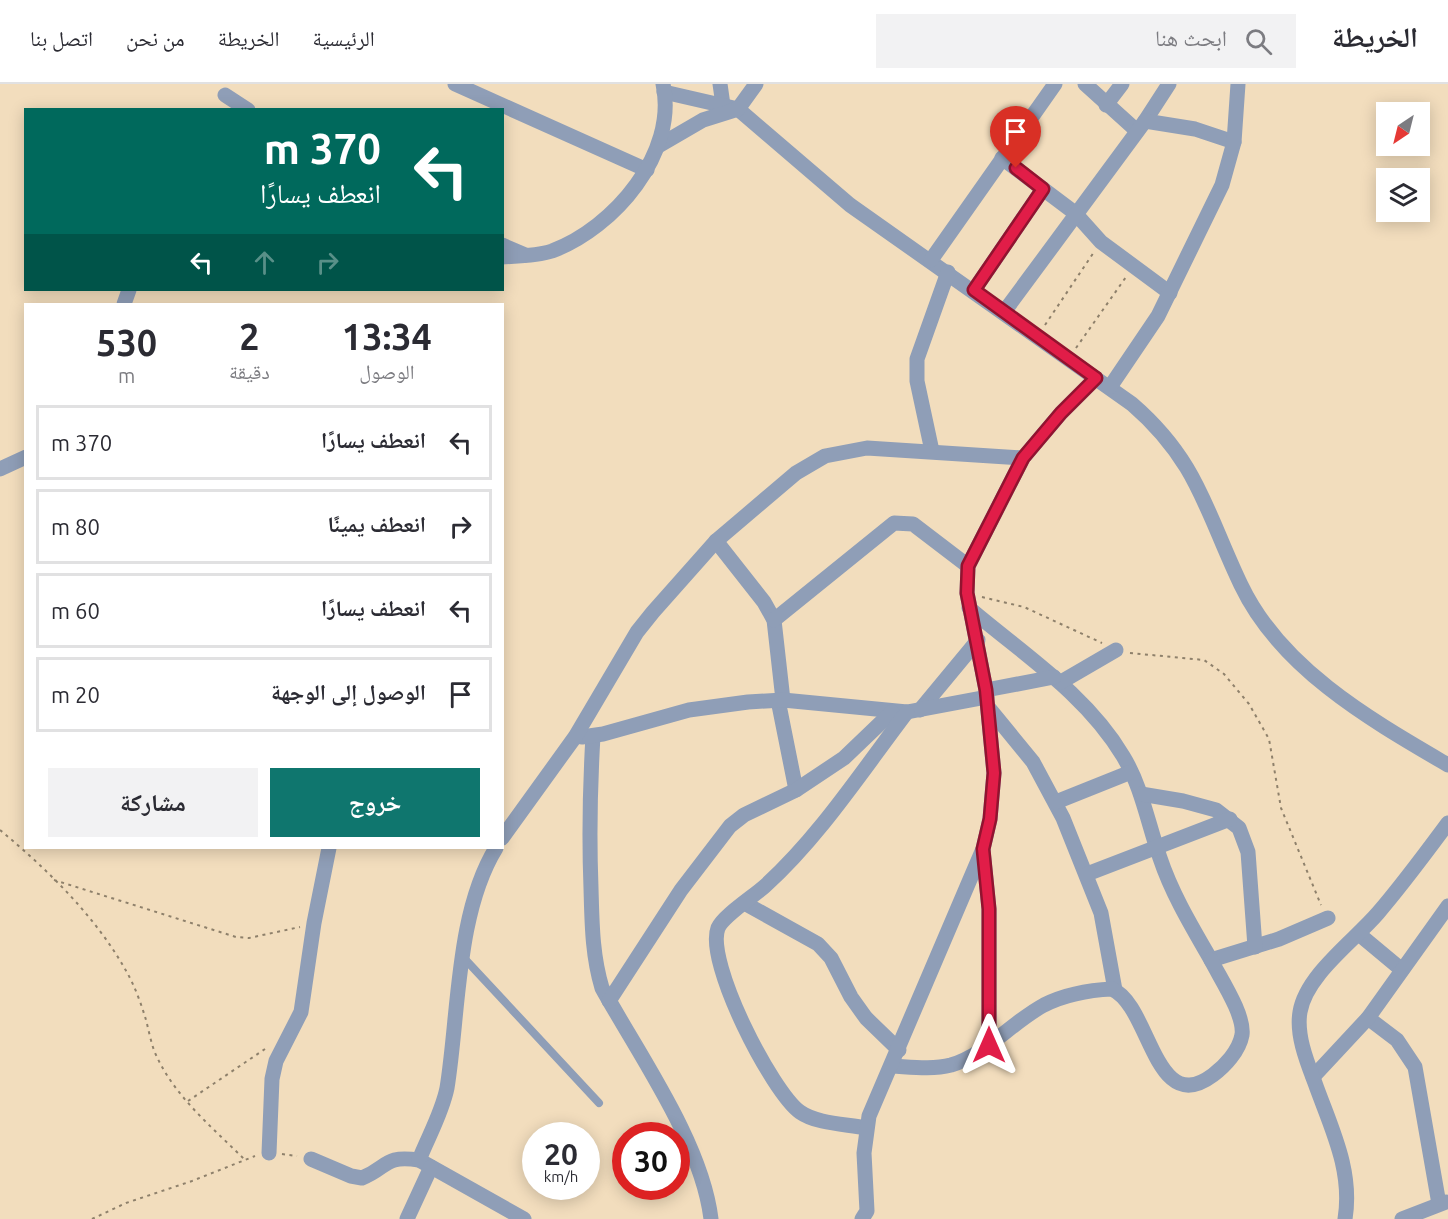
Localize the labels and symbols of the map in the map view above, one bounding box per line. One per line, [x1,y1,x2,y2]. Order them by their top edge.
north arrow [1376,102,1430,156]
pin [990,106,1041,168]
position arrow [957,1013,1021,1077]
speed limit sign: 30 [612,1122,690,1200]

